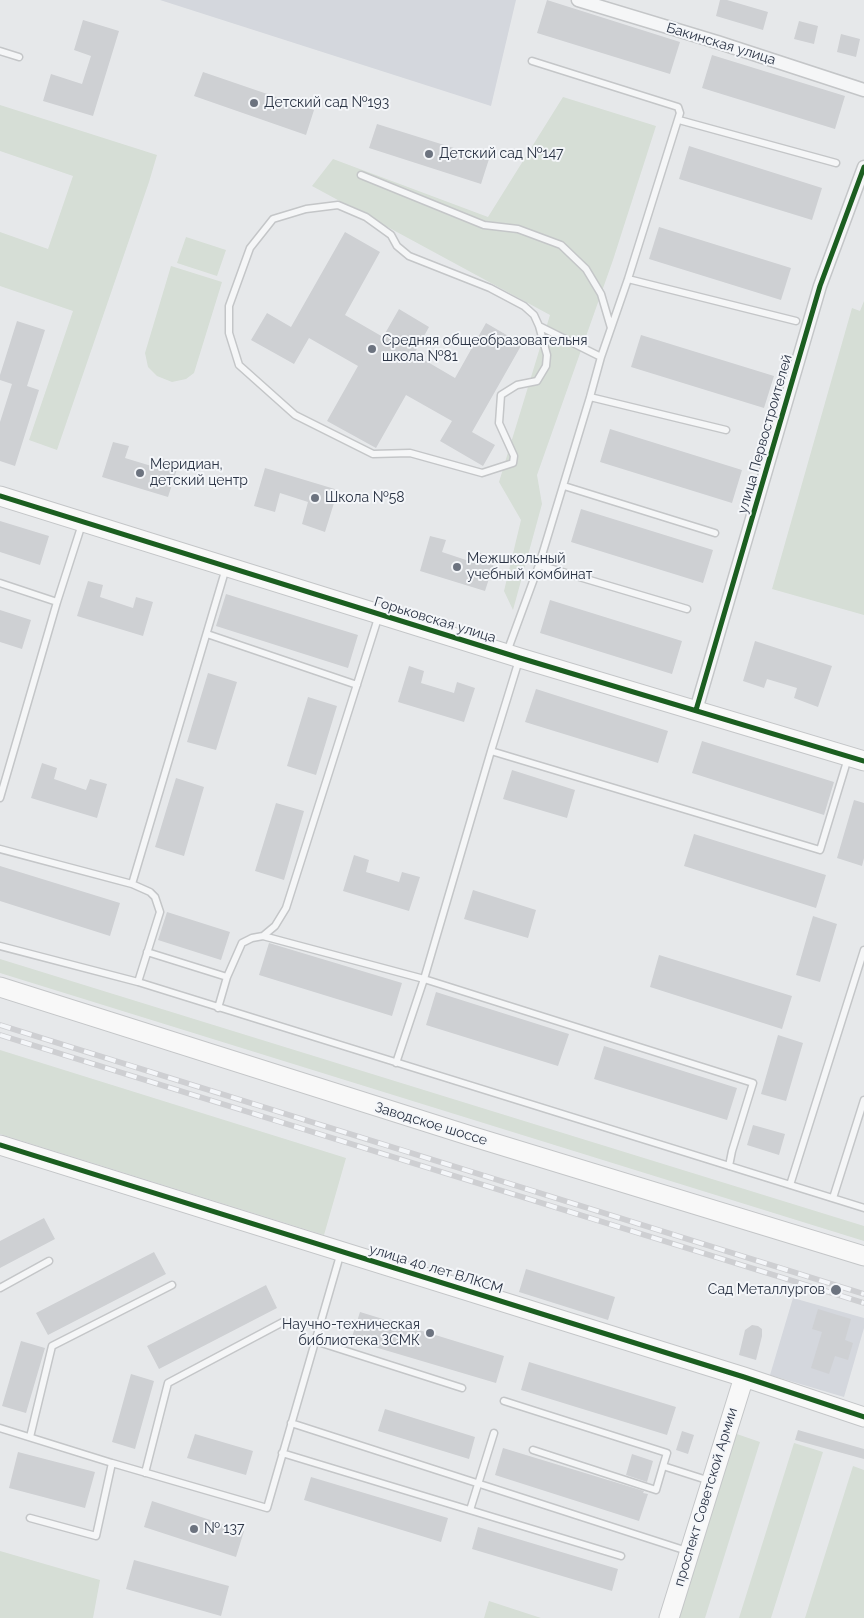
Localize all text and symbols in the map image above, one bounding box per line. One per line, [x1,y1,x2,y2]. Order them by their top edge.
street label: Бакинская улица [664,19,778,69]
place label: Детский сад №193 [264,95,389,111]
marker: Детский сад №193 [248,97,260,109]
place label: Детский сад №147 [439,146,564,162]
marker: Детский сад №147 [423,148,435,160]
place label: Средняя общеобразовательня школа №81 [382,333,587,366]
marker: Средняя общеобразовательня школа №81 [366,343,378,355]
street label: улица Первостроителей [734,352,796,516]
place label: Меридиан, детский центр [150,457,248,490]
marker: Меридиан, детский центр [134,467,146,479]
place label: Школа №58 [325,490,405,506]
marker: Школа №58 [309,492,321,504]
place label: Межшкольный учебный комбинат [467,551,592,584]
marker: Межшкольный учебный комбинат [451,561,463,573]
street label: Горьковская улица [372,593,498,647]
street label: Заводское шоссе [373,1099,489,1149]
street label: улица 40 лет ВЛКСМ [367,1241,505,1297]
place label: Сад Металлургов [708,1282,825,1298]
marker: Сад Металлургов [829,1283,843,1297]
place label: Научно-техническая библиотека ЗСМК [282,1317,420,1350]
marker: Научно-техническая библиотека ЗСМК [424,1327,436,1339]
street label: проспект Советской Армии [671,1406,741,1588]
place label: № 137 [204,1521,244,1537]
marker: № 137 [188,1523,200,1535]

